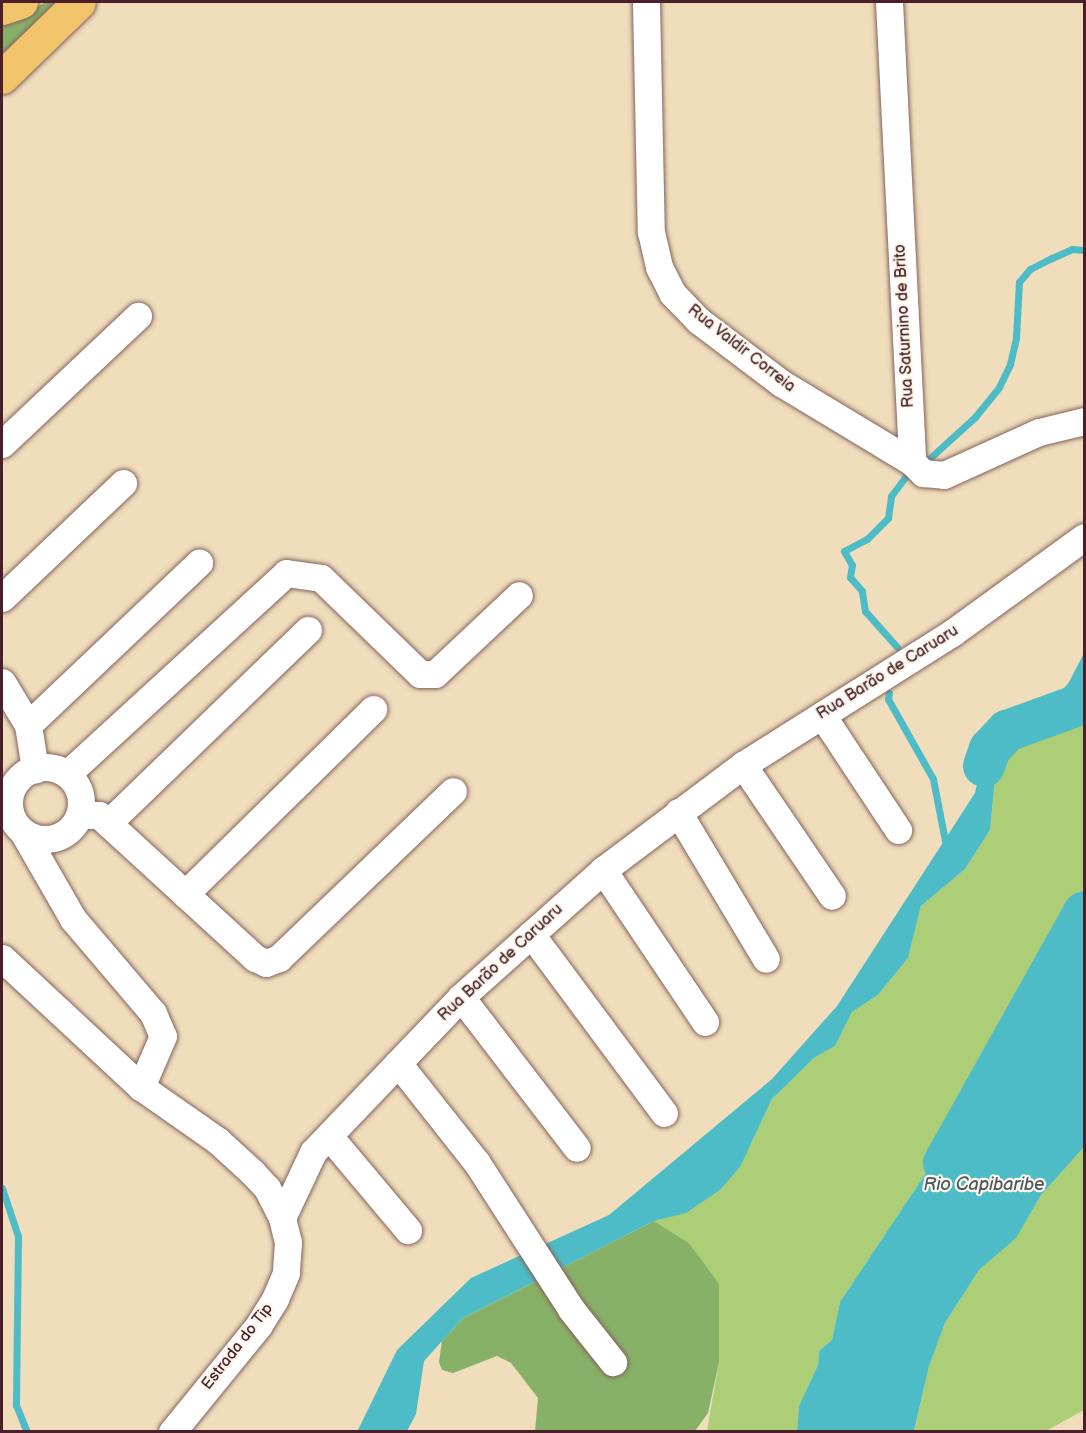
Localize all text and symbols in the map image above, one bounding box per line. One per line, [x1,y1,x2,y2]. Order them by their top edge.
street label: Rua Saturnino de Brito [891,244,919,408]
street label: Rua Valdir Correia [683,301,799,397]
street label: Rua Barão de Caruaru [814,622,962,724]
street label: Rua Barão de Caruaru [435,900,567,1026]
water label: Rio Capibaribe [924,1174,1044,1196]
street label: Estrada do Tip [198,1300,278,1394]

